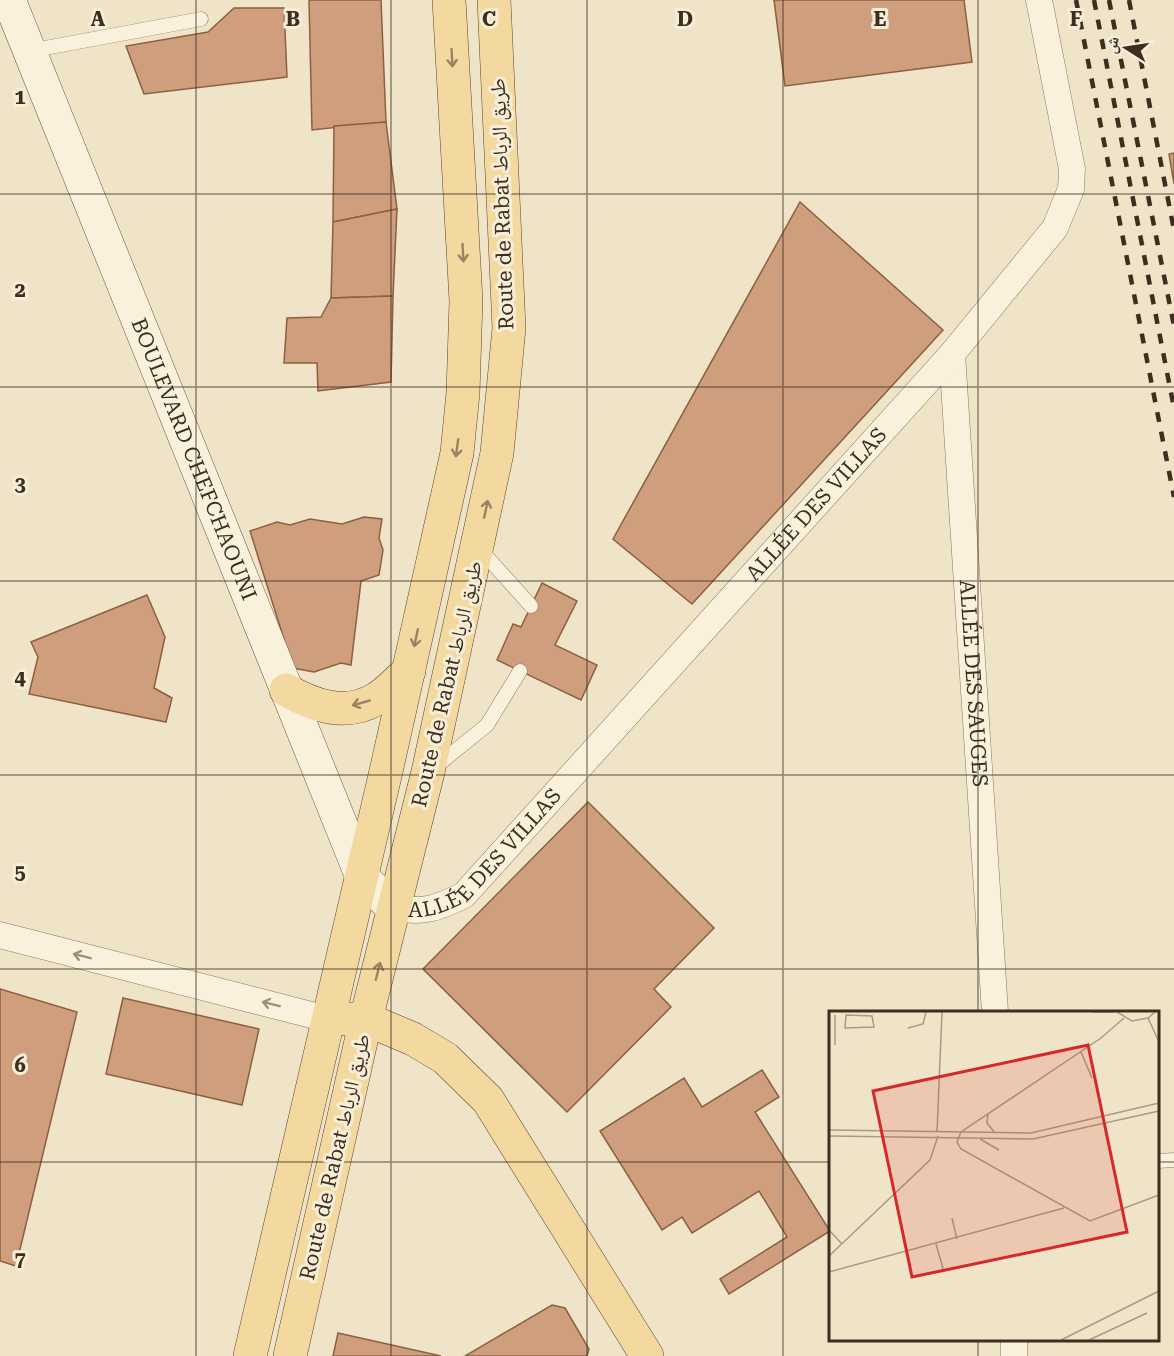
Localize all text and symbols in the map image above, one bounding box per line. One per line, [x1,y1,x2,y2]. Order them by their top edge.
text: A [91,7,106,31]
text: B [286,7,300,31]
text: C [482,7,496,31]
text: D [677,7,693,31]
text: E [874,7,887,31]
text: F [1070,7,1082,31]
north arrow [1096,18,1156,78]
text: ش [1101,35,1123,55]
one-way arrow [446,48,457,68]
street label: Route de Rabat طريق الرباط [486,78,519,330]
text: 1 [14,85,26,109]
one-way arrow [458,243,469,263]
text: 2 [14,278,26,302]
street label: BOULEVARD CHEFCHAOUNI [126,315,261,604]
street label: ALLÉE DES VILLAS [741,423,892,586]
one-way arrow [451,437,462,457]
text: 3 [14,472,26,496]
one-way arrow [480,500,492,519]
street label: Route de Rabat طريق الرباط [407,559,488,810]
street label: ALLÉE DES SAUGES [955,579,992,788]
one-way arrow [410,629,422,648]
text: 4 [14,666,26,690]
one-way arrow [352,698,371,710]
street label: ALLÉE DES VILLAS [408,784,566,922]
text: 5 [14,860,26,884]
one-way arrow [73,949,92,961]
one-way arrow [372,962,384,981]
one-way arrow [262,998,281,1009]
inset map [829,1011,1159,1341]
street label: Route de Rabat طريق الرباط [295,1032,376,1283]
text: 6 [14,1053,26,1077]
text: 7 [14,1247,26,1271]

